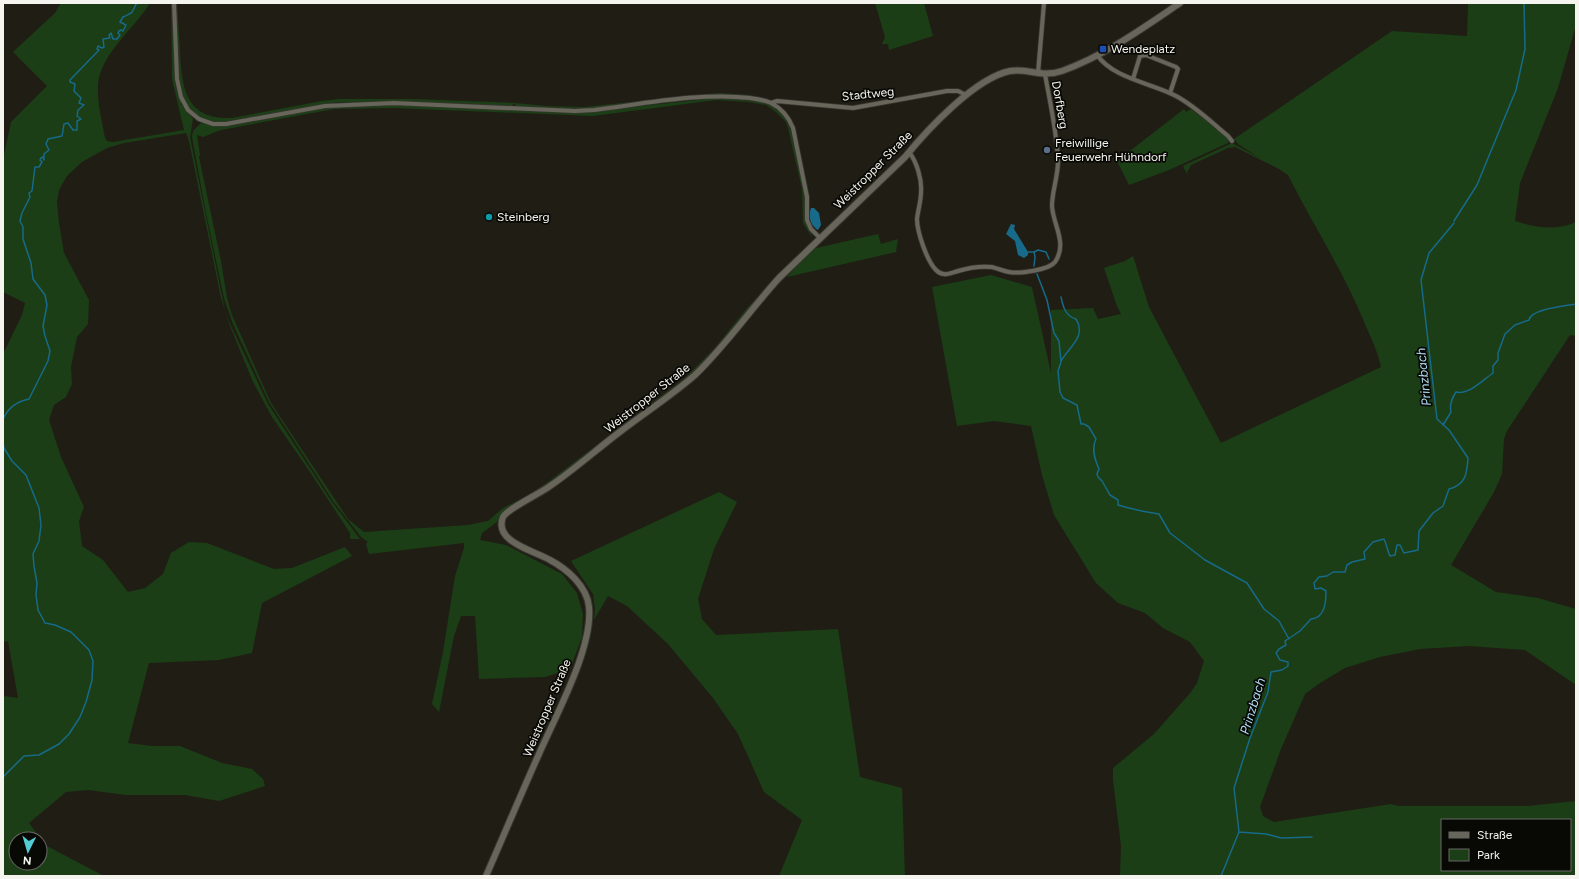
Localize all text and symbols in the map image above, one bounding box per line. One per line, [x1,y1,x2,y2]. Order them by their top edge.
place label: Wendeplatz [1111,42,1175,56]
marker: Wendeplatz [1098,44,1108,54]
street label: Dorfberg [1049,80,1071,130]
street label: Stadtweg [841,84,895,104]
street label: Weistropper Straße [831,128,915,212]
place label: Freiwillige Feuerwehr Hühndorf [1055,136,1167,164]
marker: Freiwillige Feuerwehr Hühndorf [1042,145,1052,155]
place label: Steinberg [497,210,550,224]
marker: Steinberg [484,212,494,222]
water label: Prinzbach [1413,347,1434,407]
street label: Weistropper Straße [601,360,693,436]
street label: Weistropper Straße [520,657,574,759]
water label: Prinzbach [1237,676,1268,736]
legend [1441,819,1571,871]
text: Straße [1477,828,1513,842]
north arrow [8,831,48,871]
text: Park [1477,848,1500,862]
text: N [22,854,32,867]

